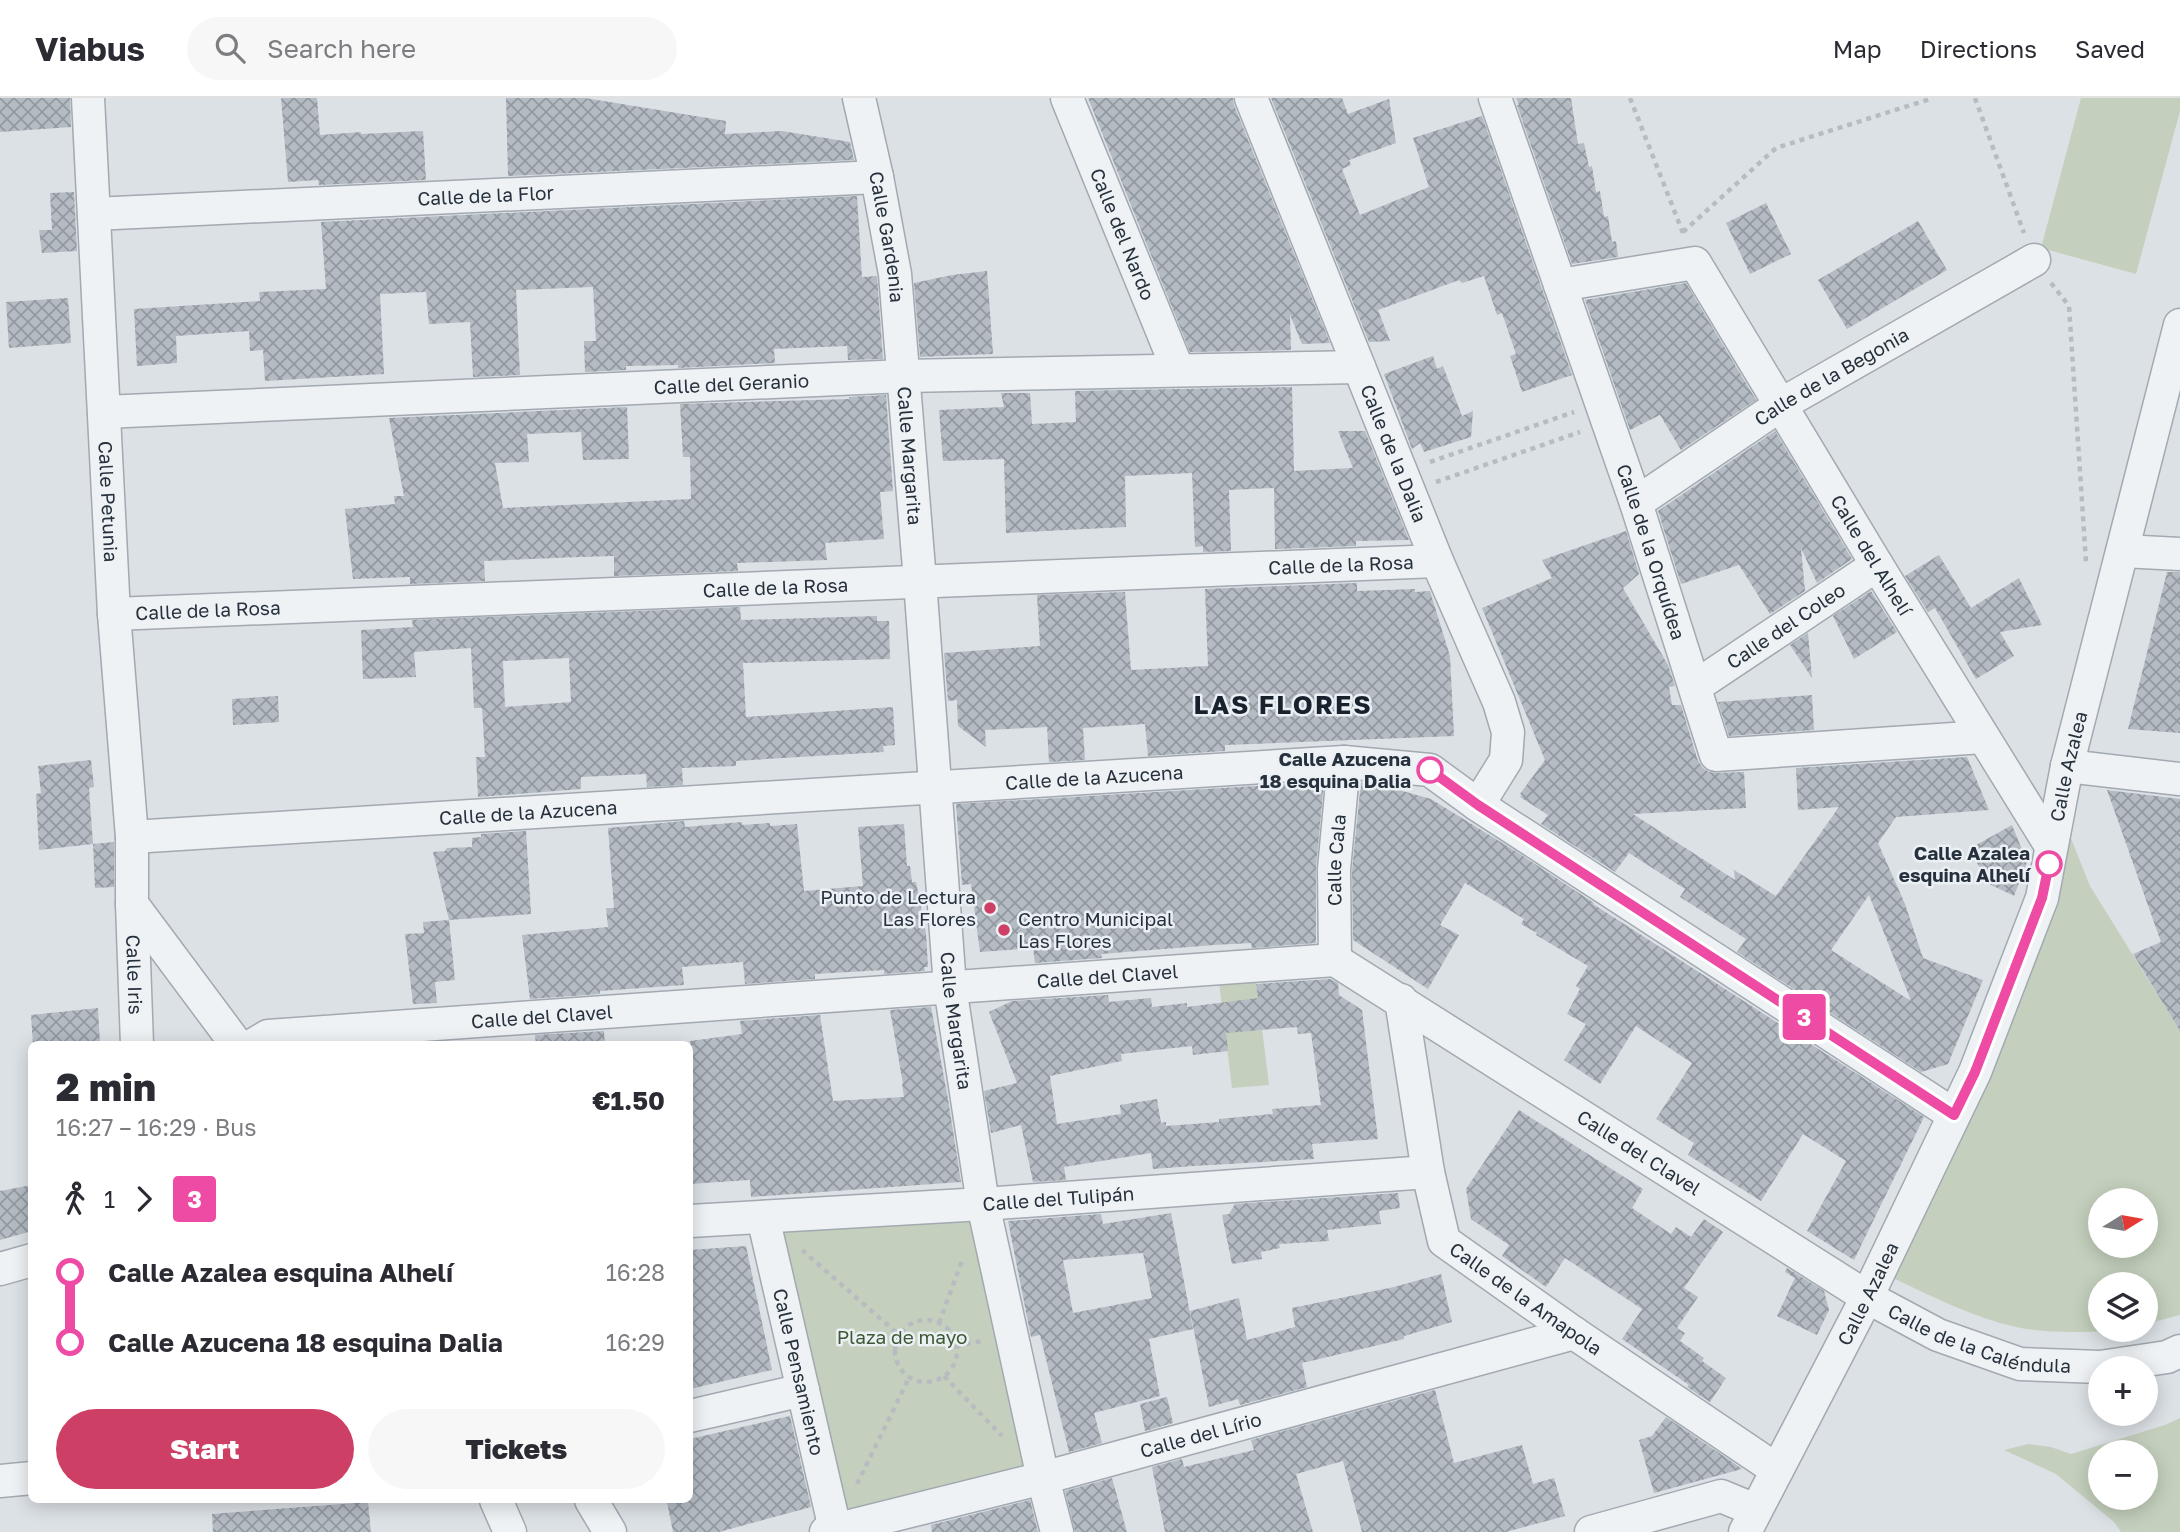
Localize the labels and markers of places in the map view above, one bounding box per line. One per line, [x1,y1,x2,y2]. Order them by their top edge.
place label: Calle Azucena 18 esquina Dalia [1260,747,1411,792]
marker: Calle Azucena 18 esquina Dalia [1417,757,1443,783]
place label: Calle Azalea esquina Alhelí [1899,841,2032,886]
marker: Calle Azalea esquina Alhelí [2036,851,2062,877]
place label: Punto de Lectura Las Flores [820,885,976,930]
marker: Punto de Lectura Las Flores [982,900,998,916]
place label: Centro Municipal Las Flores [1018,907,1173,952]
marker: Centro Municipal Las Flores [996,922,1012,938]

